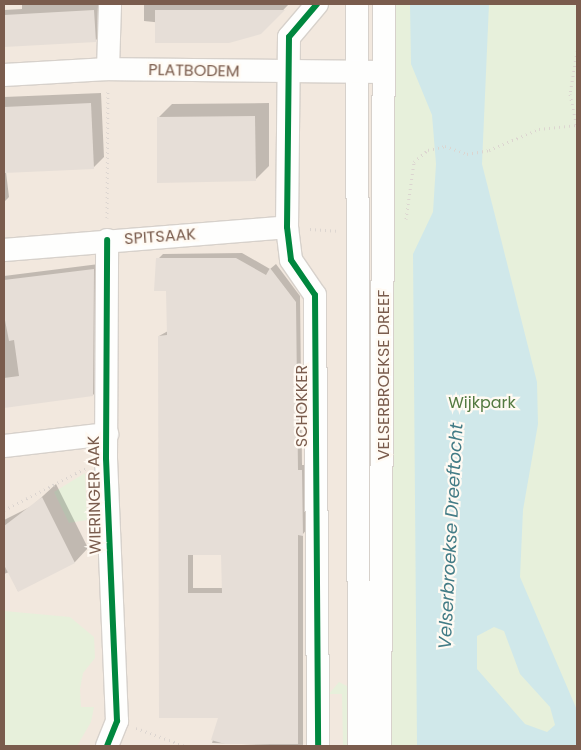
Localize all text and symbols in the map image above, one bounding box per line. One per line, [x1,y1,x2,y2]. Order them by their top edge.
street label: PLATBODEM [148,61,240,81]
street label: SPITSAAK [124,225,196,249]
street label: VELSERBROEKSE DREEF [374,290,394,460]
street label: SCHOKKER [292,365,312,447]
park label: Wijkpark [448,393,516,413]
water label: Velserbroekse Dreeftocht [434,422,468,650]
street label: WIERINGER AAK [84,436,106,554]

